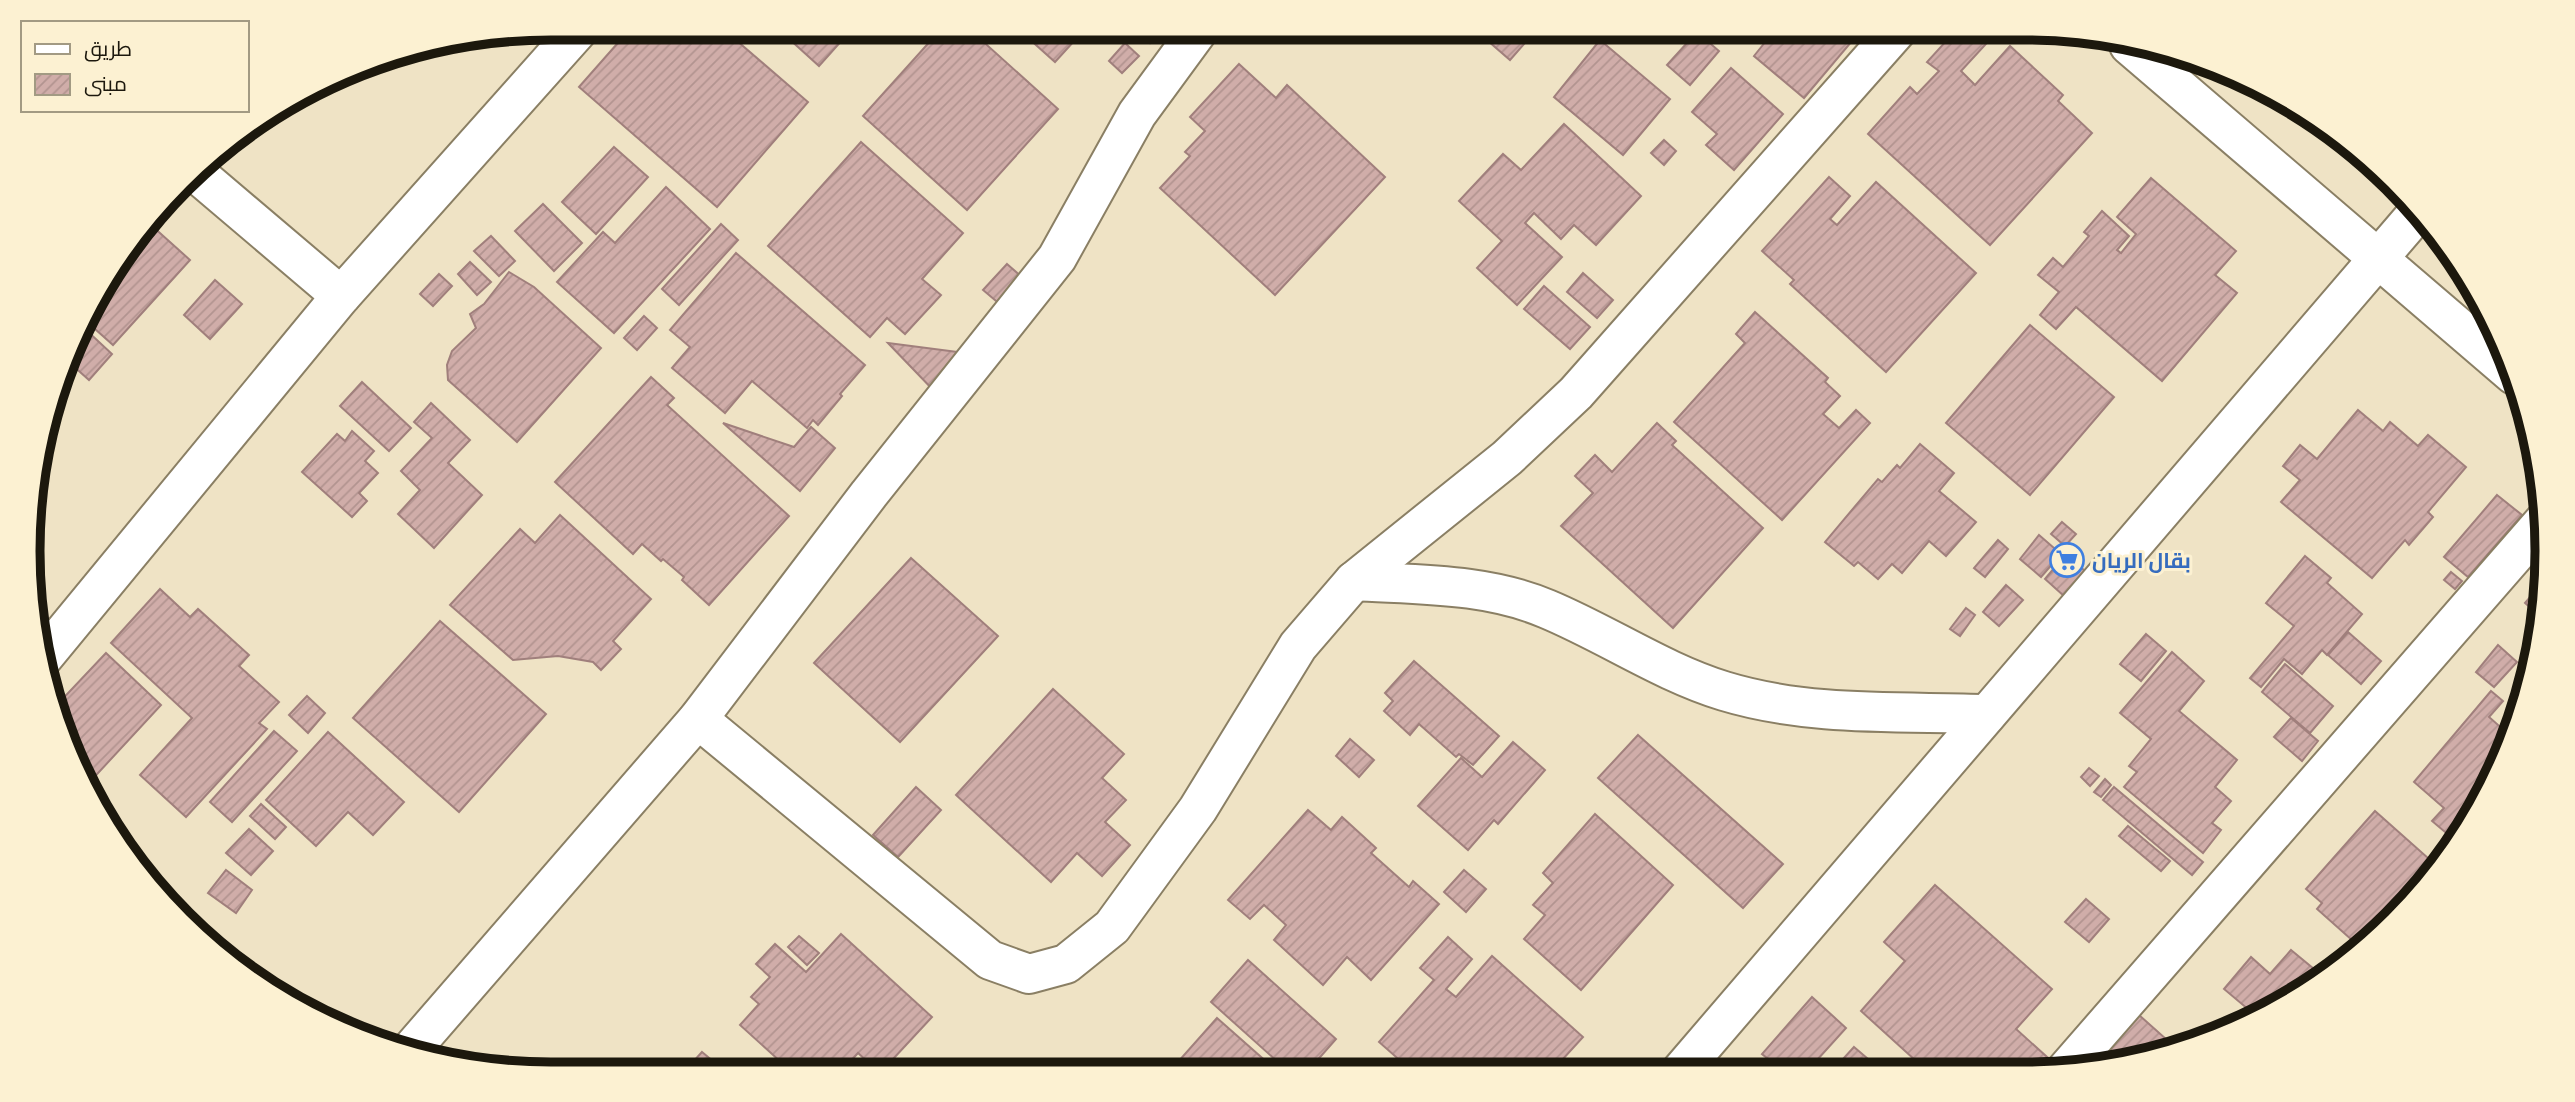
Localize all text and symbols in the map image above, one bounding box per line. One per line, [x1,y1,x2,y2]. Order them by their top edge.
legend [21,21,248,112]
text: طريق [84,34,132,62]
text: مبنى [84,69,127,97]
supermarket icon: بقال الريان [2048,541,2086,579]
place label: بقال الريان [2092,546,2191,574]

